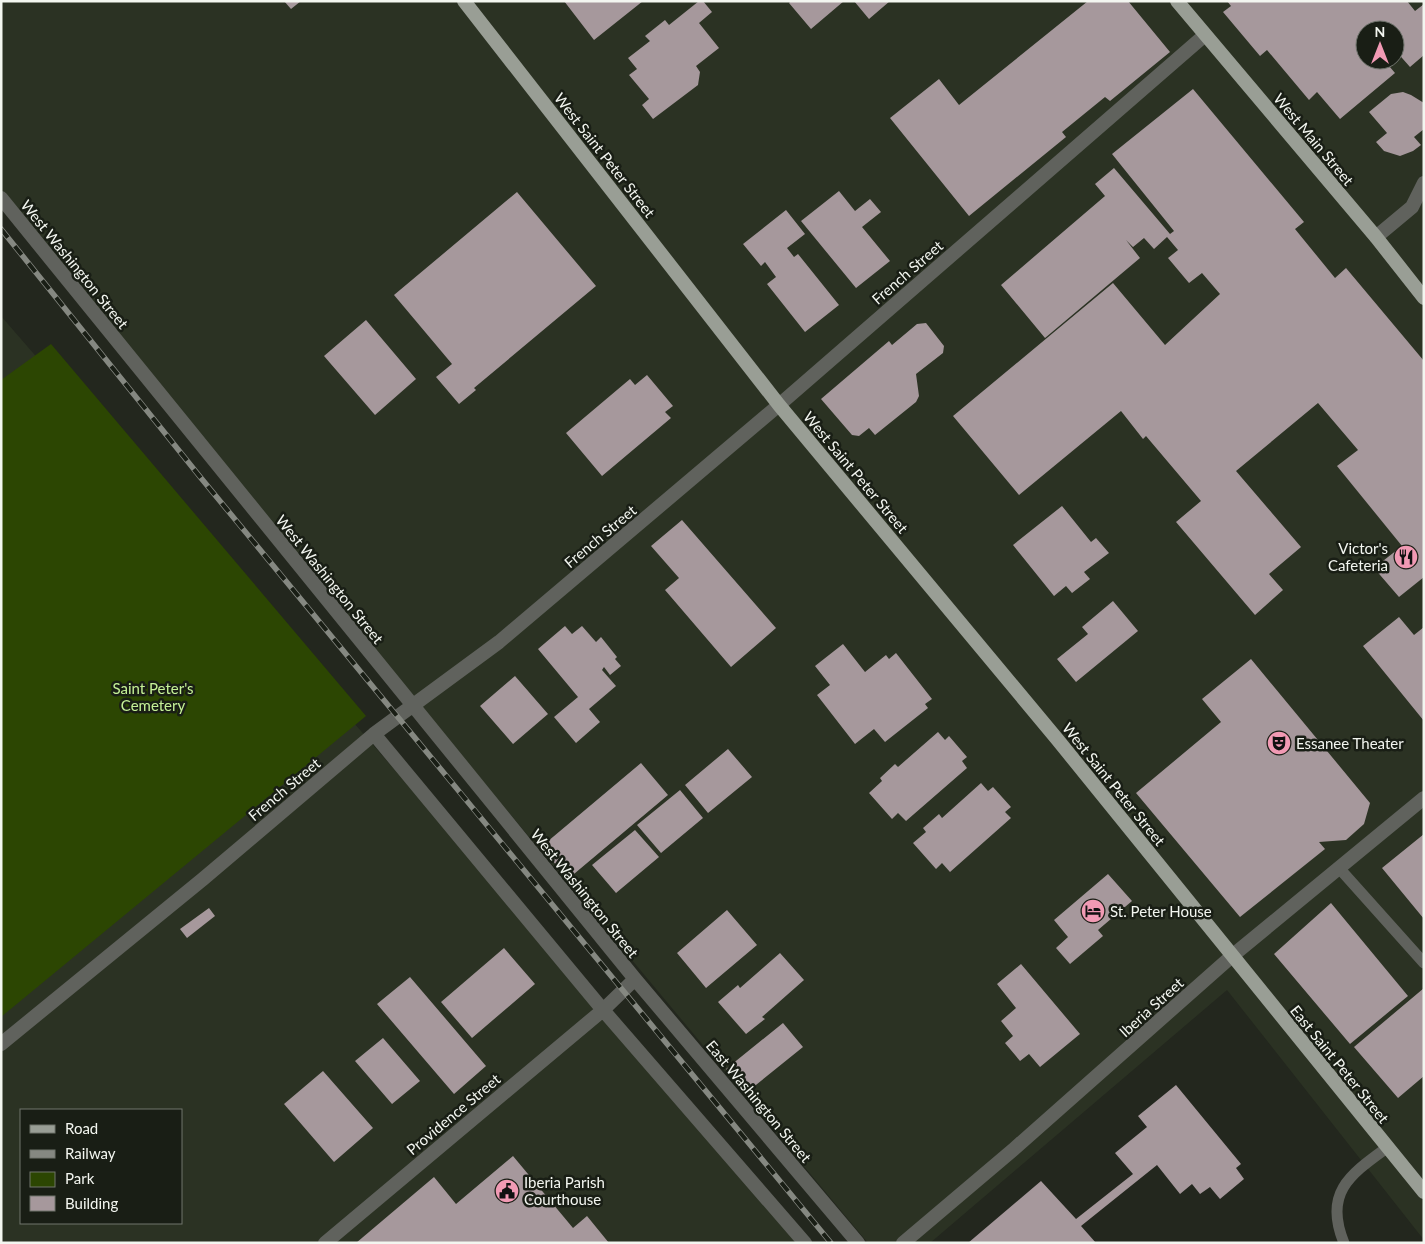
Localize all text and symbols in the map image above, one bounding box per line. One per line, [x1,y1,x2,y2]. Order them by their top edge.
north arrow [1355,20,1405,70]
text: N [1375,23,1385,40]
street label: West Saint Peter Street [551,89,660,221]
street label: West Main Street [1270,89,1358,189]
street label: West Washington Street [18,196,133,332]
street label: French Street [868,236,947,308]
street label: West Saint Peter Street [800,408,912,537]
street label: French Street [560,500,640,571]
street label: West Washington Street [273,511,388,647]
place label: Victor's Cafeteria [1328,539,1388,574]
restaurant icon: Victor's Cafeteria [1393,544,1419,570]
park label: Saint Peter's Cemetery [112,679,194,714]
street label: West Saint Peter Street [1059,719,1170,850]
theatre icon: Essanee Theater [1266,730,1292,756]
place label: Essanee Theater [1296,734,1404,752]
street label: French Street [244,753,324,824]
street label: West Washington Street [528,825,643,961]
hotel icon: St. Peter House [1080,898,1106,924]
place label: St. Peter House [1110,902,1212,920]
street label: Iberia Street [1115,973,1187,1041]
street label: East Saint Peter Street [1287,1001,1393,1127]
street label: East Washington Street [703,1036,816,1166]
street label: Providence Street [403,1069,504,1158]
legend [20,1109,182,1224]
text: Road [65,1119,98,1137]
text: Railway [65,1144,116,1162]
text: Park [65,1169,95,1187]
place label: Iberia Parish Courthouse [524,1173,605,1208]
public building icon: Iberia Parish Courthouse [494,1178,520,1204]
text: Building [65,1194,118,1212]

